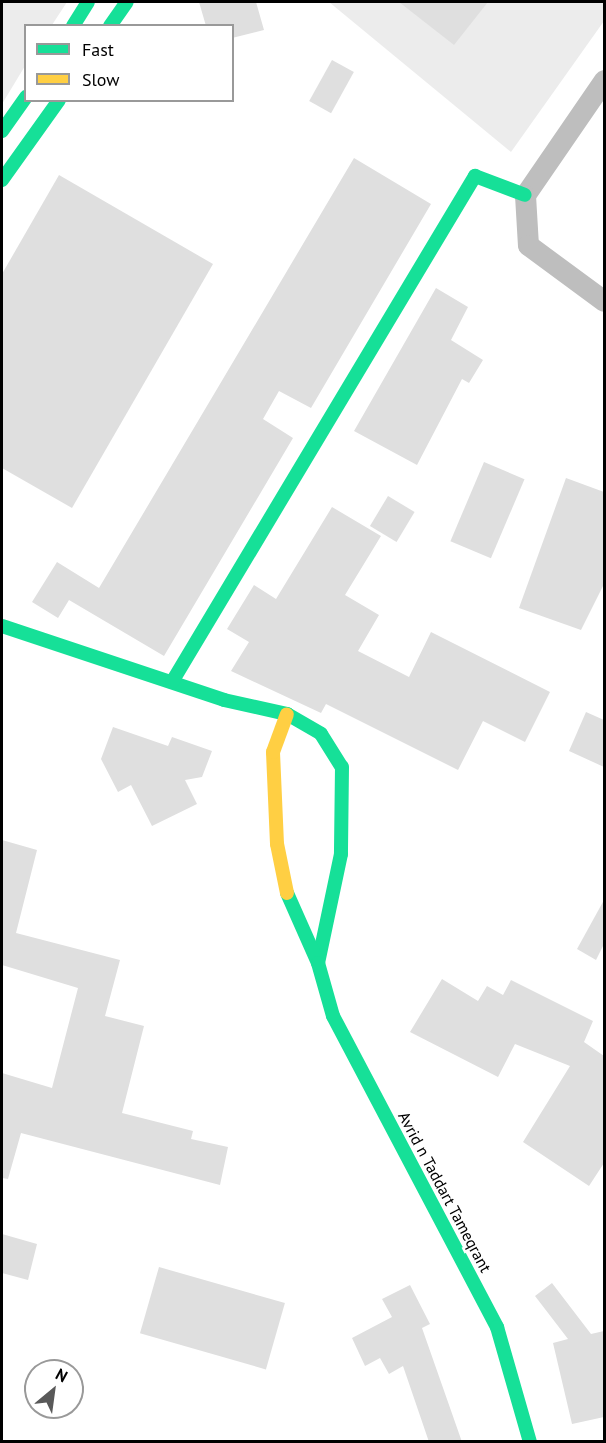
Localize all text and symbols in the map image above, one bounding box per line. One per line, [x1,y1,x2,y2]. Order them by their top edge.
legend [24,24,234,102]
text: Fast [82,38,114,61]
text: Slow [82,68,120,91]
street label: Avrid n Taddart Tameqrant [394,1108,496,1276]
north arrow [24,1359,84,1419]
text: N [52,1364,71,1386]

